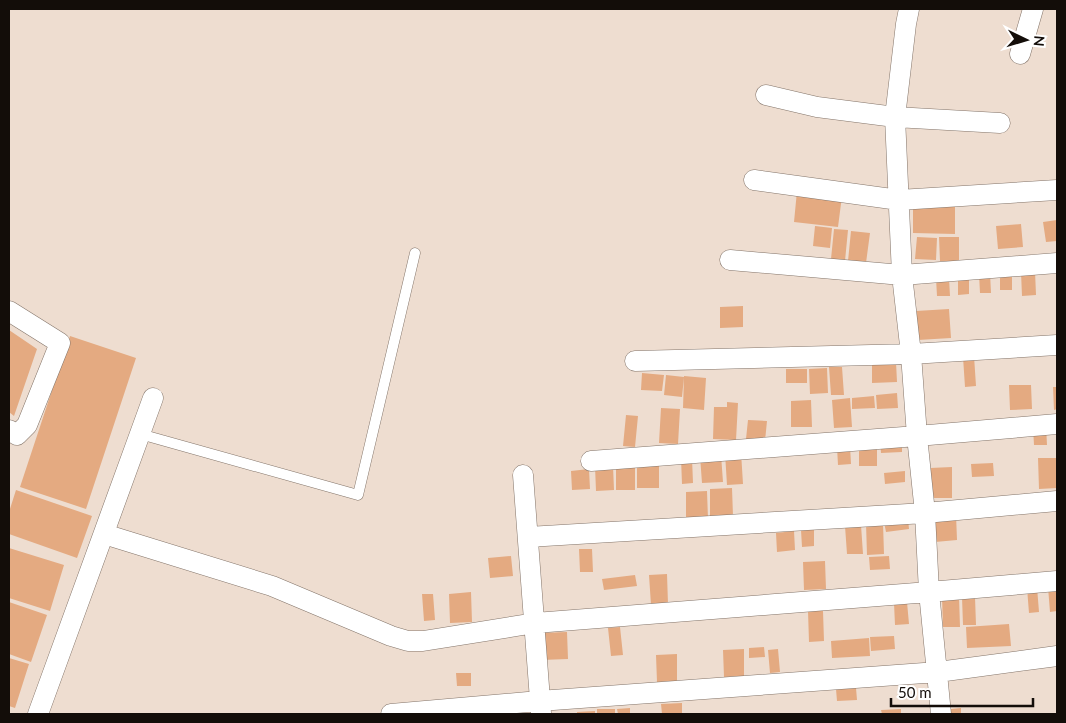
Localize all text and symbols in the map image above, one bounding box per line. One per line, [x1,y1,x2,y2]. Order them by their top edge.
north arrow [1001,15,1051,65]
text: N [1031,35,1048,47]
scale bar [891,676,1034,708]
text: 50 m [898,683,932,701]

